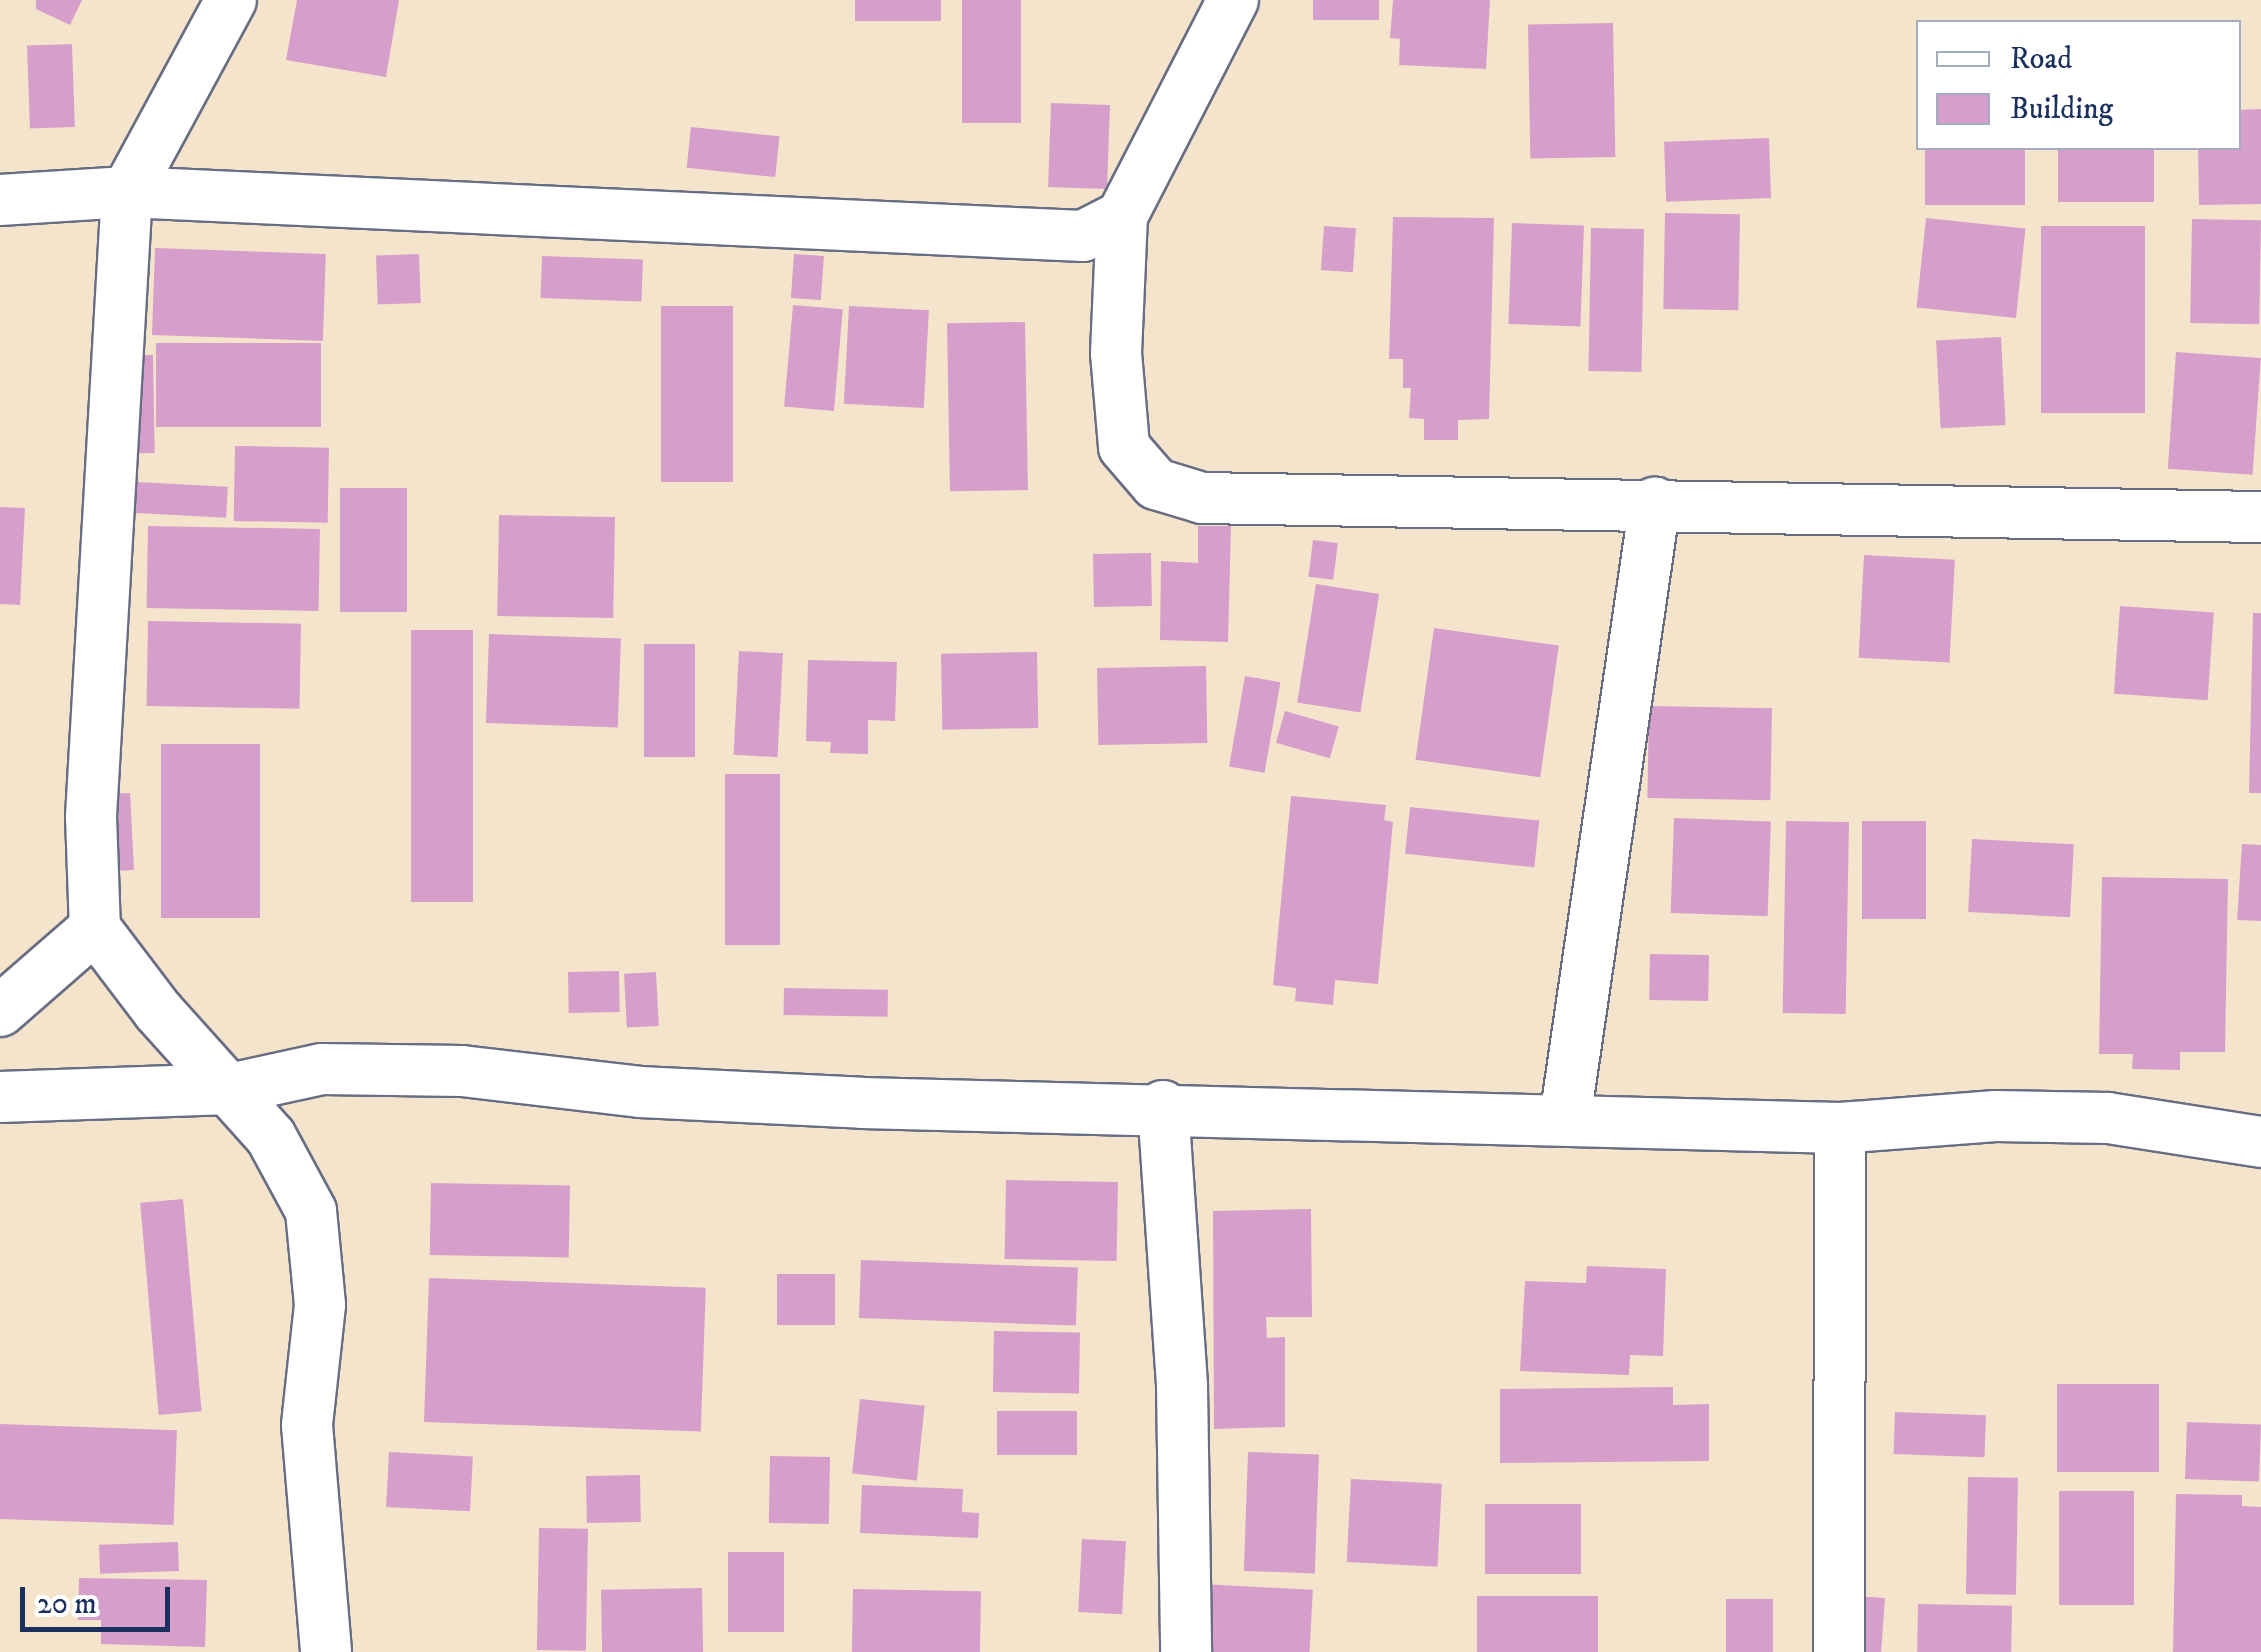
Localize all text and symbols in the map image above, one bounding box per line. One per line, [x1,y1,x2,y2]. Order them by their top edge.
legend [1916,20,2241,150]
text: Road [2010,41,2072,78]
text: Building [2010,91,2113,128]
scale bar [25,1567,175,1629]
text: 20 m [37,1586,97,1623]

